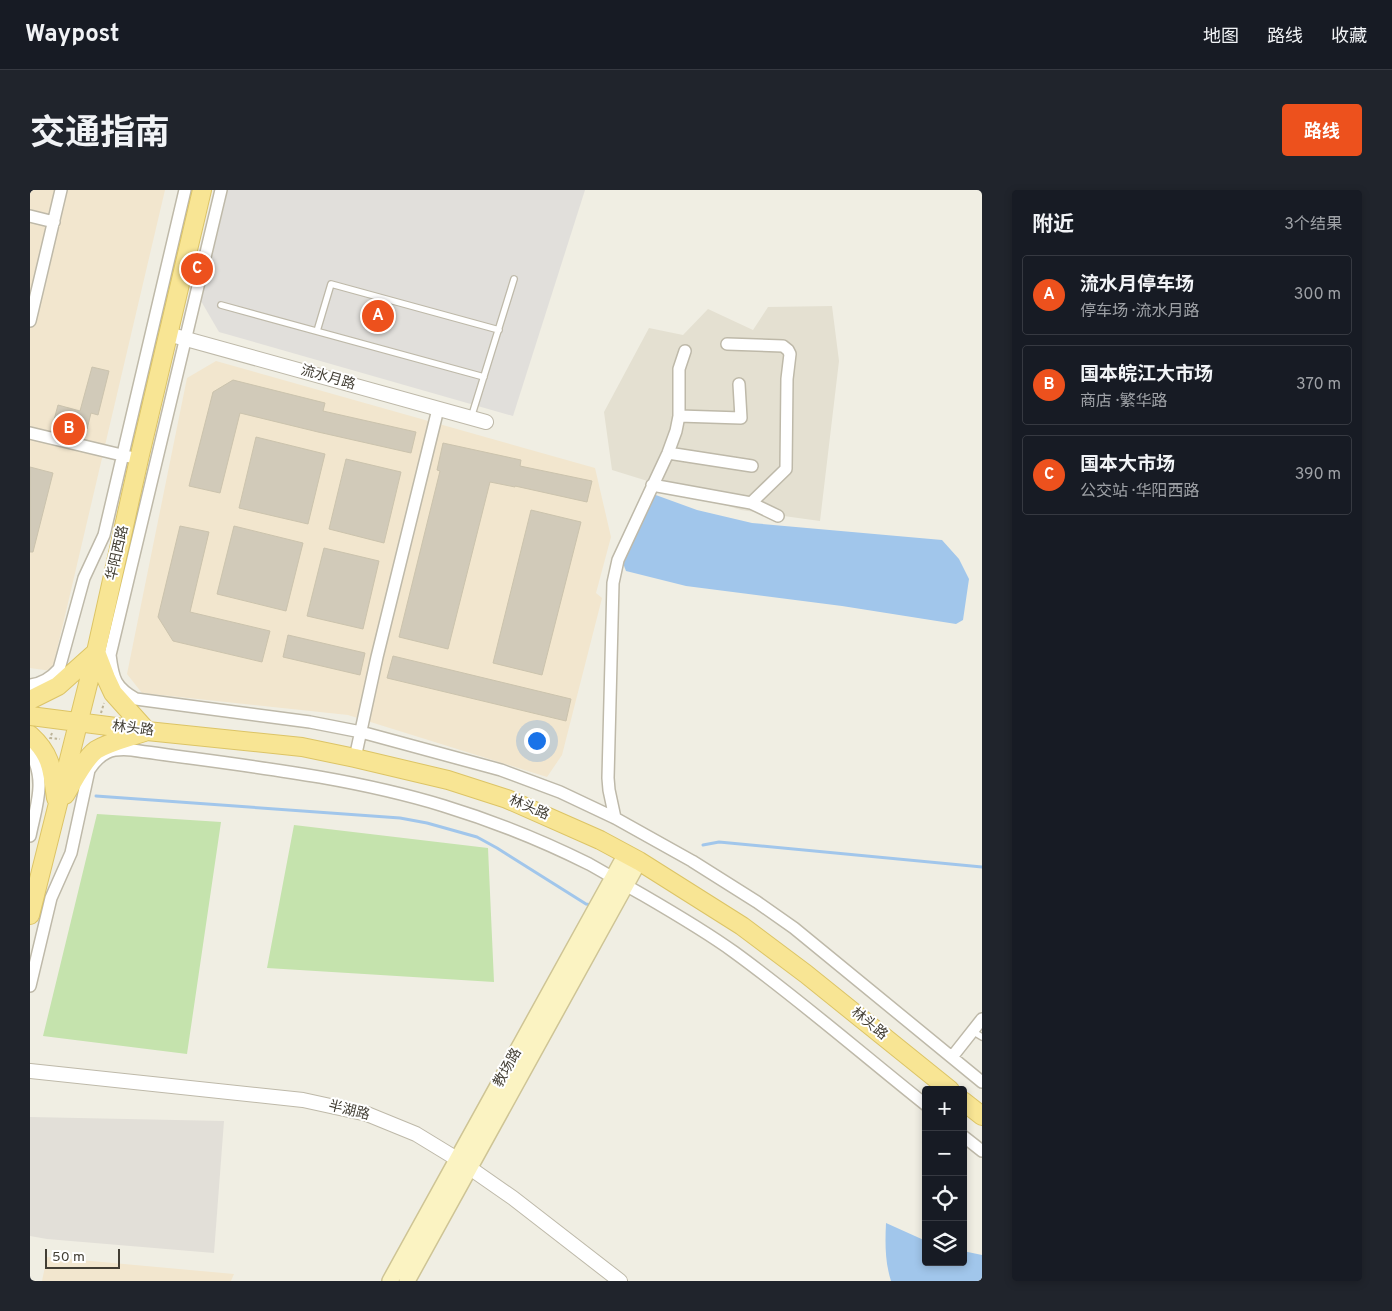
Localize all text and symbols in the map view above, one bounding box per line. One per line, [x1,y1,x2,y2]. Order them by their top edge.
text: Waypost [25,20,119,50]
text: 地图 [1203,26,1239,49]
text: 路线 [1267,26,1303,49]
text: 收藏 [1331,26,1367,49]
button: 路线 [1282,104,1362,156]
text: 交通指南 [30,113,170,157]
text: 附近 [1032,212,1074,239]
text: 3个结果 [1284,215,1342,235]
pin: C [181,250,213,288]
text: 流水月停车场 [1080,273,1194,297]
text: A [1043,285,1055,305]
text: 300 m [1294,285,1341,305]
pin: A [362,297,394,335]
text: 停车场 · 流水月路 [1080,302,1200,322]
street label: 流水月路 [299,362,357,394]
text: 国本·皖江大市场 [1080,363,1213,387]
text: B [1043,375,1055,395]
text: 370 m [1296,375,1341,395]
text: 商店 · 繁华路 [1080,392,1168,412]
pin: B [53,410,85,448]
text: 国本大市场 [1080,453,1175,477]
text: C [1044,465,1054,485]
text: 390 m [1295,465,1341,485]
text: 公交站 · 华阳西路 [1080,482,1200,502]
street label: 华阳西路 [102,524,133,582]
street label: 林头路 [111,718,155,740]
your location [524,728,550,754]
street label: 林头路 [506,792,552,824]
street label: 林头路 [847,1004,891,1044]
street label: 教场路 [490,1046,526,1090]
map controls [922,1086,967,1266]
button: + [922,1086,967,1131]
street label: 半湖路 [327,1098,371,1124]
button: − [922,1131,967,1176]
button: locate [922,1176,967,1221]
button: layers [922,1221,967,1266]
scale bar [45,1246,120,1269]
text: 50 m [52,1249,85,1266]

